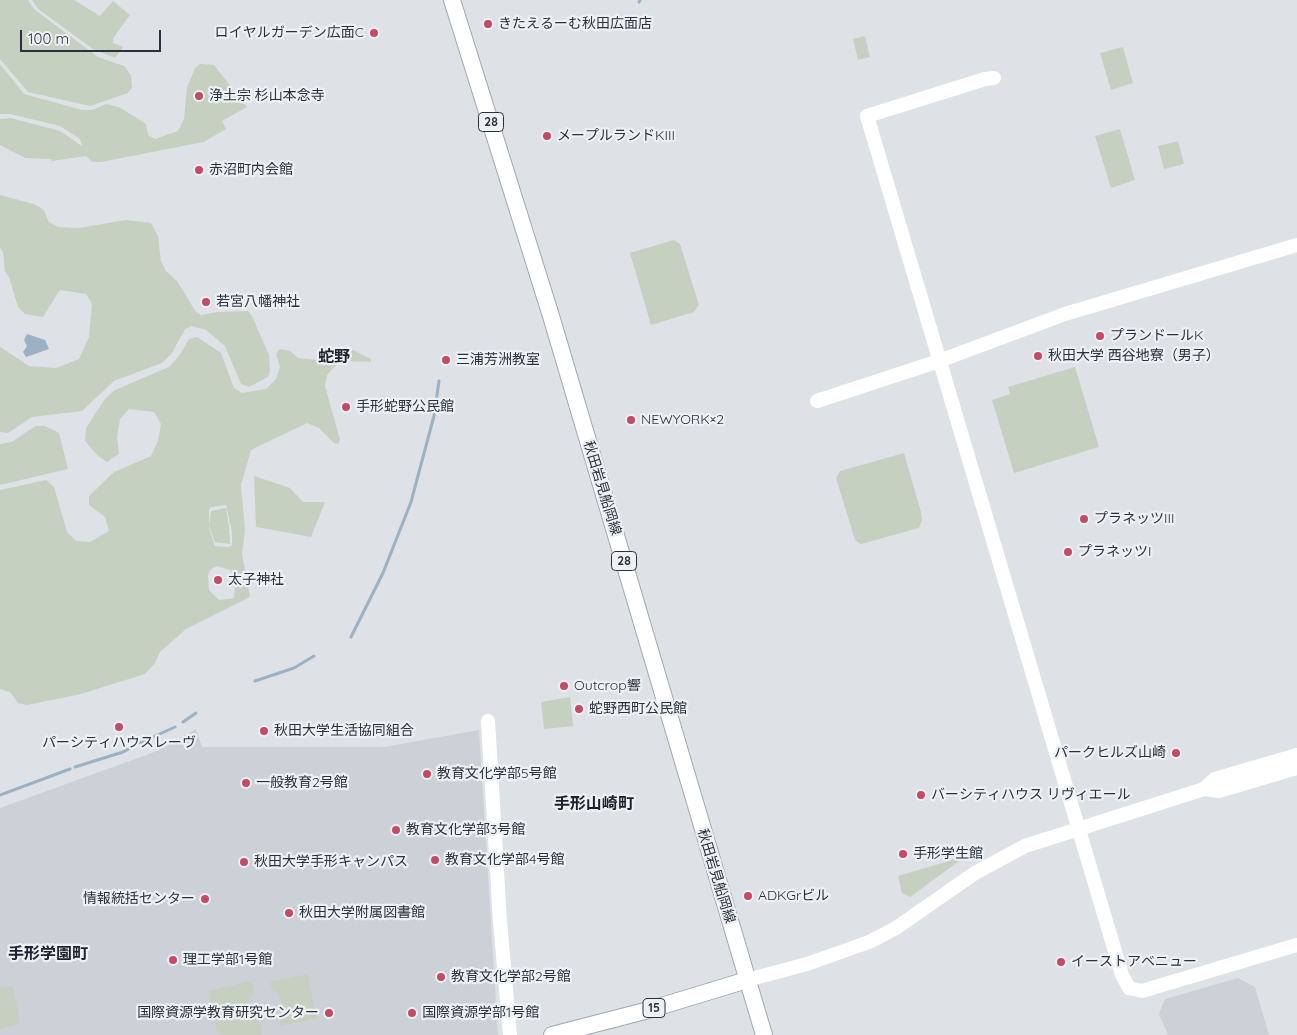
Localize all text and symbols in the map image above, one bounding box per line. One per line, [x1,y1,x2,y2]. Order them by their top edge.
place label: きたえるーむ秋田広面店 [498,16,652,32]
marker: きたえるーむ秋田広面店 [482,18,494,30]
scale bar [22,20,164,52]
place label: ロイヤルガーデン広面C [215,25,364,41]
marker: ロイヤルガーデン広面C [368,27,380,39]
text: 100 m [28,29,69,48]
place label: 浄土宗 杉山本念寺 [209,88,325,104]
marker: 浄土宗 杉山本念寺 [193,90,205,102]
road number: 28 [478,112,504,132]
place label: メープルランドKIII [557,128,675,144]
marker: メープルランドKIII [541,130,553,142]
place label: 赤沼町内会館 [209,162,293,178]
marker: 赤沼町内会館 [193,164,205,176]
place label: 若宮八幡神社 [216,294,300,310]
marker: 若宮八幡神社 [200,296,212,308]
place label: プランドールK [1110,328,1203,344]
marker: プランドールK [1094,330,1106,342]
district label: 蛇野 [318,347,350,367]
place label: 秋田大学 西谷地寮（男子） [1048,348,1220,364]
marker: 秋田大学 西谷地寮（男子） [1032,350,1044,362]
place label: 三浦芳洲教室 [456,352,540,368]
marker: 三浦芳洲教室 [440,354,452,366]
place label: 手形蛇野公民館 [356,399,454,415]
marker: 手形蛇野公民館 [340,401,352,413]
place label: NEWYORK×2 [641,412,724,428]
marker: NEWYORK×2 [625,414,637,426]
street label: 秋田岩見船岡線 [580,439,624,537]
place label: プラネッツIII [1094,511,1174,527]
marker: プラネッツIII [1078,513,1090,525]
place label: プラネッツI [1078,544,1151,560]
marker: プラネッツI [1062,546,1074,558]
road number: 28 [612,552,636,570]
place label: 太子神社 [228,572,284,588]
marker: 太子神社 [212,574,224,586]
place label: Outcrop響 [574,678,641,694]
marker: Outcrop響 [558,680,570,692]
place label: 蛇野西町公民館 [589,701,687,717]
marker: 蛇野西町公民館 [573,703,585,715]
marker: パーシティハウスレーヴ [113,721,125,733]
place label: 秋田大学生活協同組合 [274,723,414,739]
marker: 秋田大学生活協同組合 [258,725,270,737]
place label: パーシティハウスレーヴ [42,735,196,751]
place label: パークヒルズ山崎 [1054,745,1166,761]
marker: パークヒルズ山崎 [1170,747,1182,759]
place label: 教育文化学部5号館 [437,766,557,782]
marker: 教育文化学部5号館 [421,768,433,780]
place label: 一般教育2号館 [256,775,348,791]
marker: 一般教育2号館 [240,777,252,789]
place label: バーシティハウス リヴィエール [931,787,1131,803]
marker: バーシティハウス リヴィエール [915,789,927,801]
district label: 手形山崎町 [554,794,634,814]
place label: 教育文化学部3号館 [406,822,525,838]
marker: 教育文化学部3号館 [390,824,402,836]
street label: 秋田岩見船岡線 [694,827,738,925]
place label: 手形学生館 [913,846,983,862]
marker: 手形学生館 [897,848,909,860]
place label: 教育文化学部4号館 [445,852,564,868]
place label: 秋田大学手形キャンパス [254,854,408,870]
marker: 教育文化学部4号館 [429,854,441,866]
marker: 秋田大学手形キャンパス [238,856,250,868]
place label: ADKGrビル [758,888,829,904]
marker: ADKGrビル [742,890,754,902]
place label: 情報統括センター [83,891,195,907]
marker: 情報統括センター [199,893,211,905]
place label: 秋田大学附属図書館 [299,905,425,921]
marker: 秋田大学附属図書館 [283,907,295,919]
district label: 手形学園町 [8,944,88,964]
place label: 理工学部1号館 [183,952,272,968]
marker: 理工学部1号館 [167,954,179,966]
place label: イーストアベニュー [1071,954,1197,970]
marker: イーストアベニュー [1055,956,1067,968]
place label: 教育文化学部2号館 [451,969,571,985]
marker: 教育文化学部2号館 [435,971,447,983]
road number: 15 [643,998,665,1018]
place label: 国際資源学教育研究センター [137,1005,319,1021]
place label: 国際資源学部1号館 [422,1005,539,1021]
marker: 国際資源学教育研究センター [323,1007,335,1019]
marker: 国際資源学部1号館 [406,1007,418,1019]

